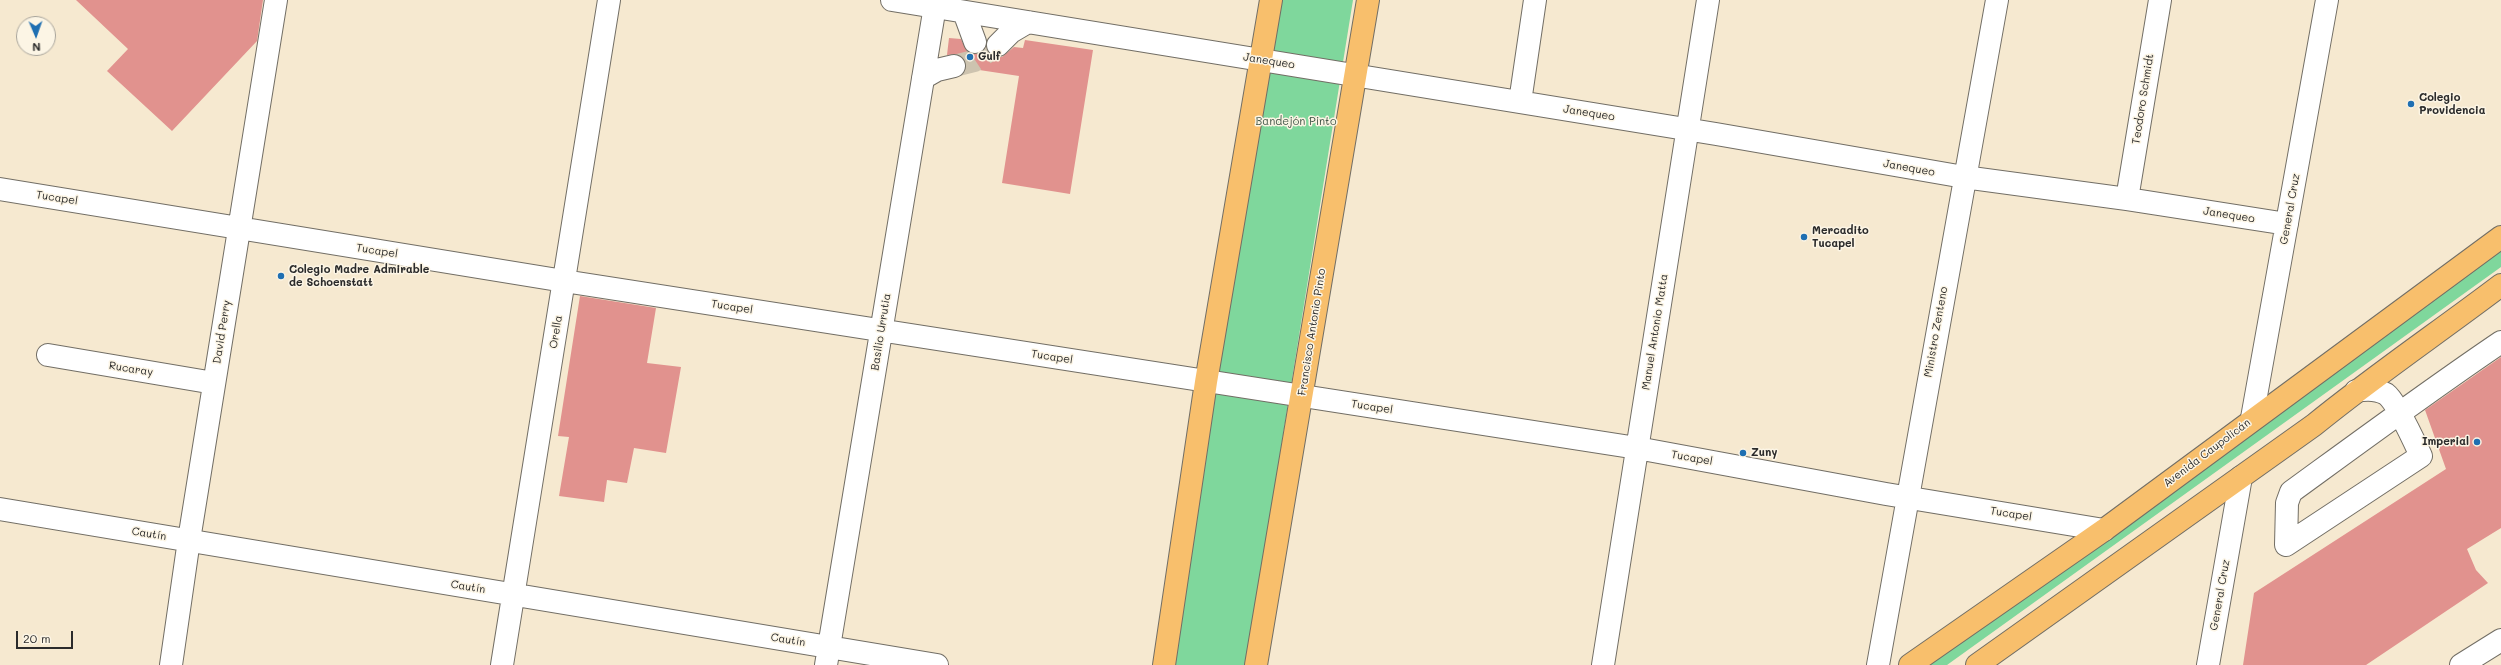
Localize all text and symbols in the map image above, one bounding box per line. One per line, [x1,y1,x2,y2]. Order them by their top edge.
north arrow [16,16,56,56]
text: N [32,40,41,55]
place label: Gulf [978,50,1000,64]
street label: Janequeo [1242,50,1296,72]
marker: Gulf [965,52,975,62]
street label: Teodoro Schmidt [2129,53,2157,145]
place label: Colegio Providencia [2419,91,2485,117]
marker: Colegio Providencia [2406,99,2416,109]
street label: Janequeo [1562,102,1616,124]
park label: Bandejón Pinto [1256,115,1336,129]
street label: Janequeo [1882,157,1936,179]
street label: General Cruz [2277,172,2303,246]
street label: Tucapel [35,188,79,208]
street label: Janequeo [2202,204,2256,226]
place label: Mercadito Tucapel [1812,224,1869,250]
marker: Mercadito Tucapel [1799,232,1809,242]
street label: Tucapel [355,241,399,261]
place label: Colegio Madre Admirable de Schoenstatt [289,263,429,289]
street label: Francisco Antonio Pinto [1295,268,1329,396]
marker: Colegio Madre Admirable de Schoenstatt [276,271,286,281]
street label: Manuel Antonio Matta [1639,273,1671,391]
street label: Ministro Zenteno [1922,286,1950,378]
street label: Basilio Urrutia [868,292,894,372]
street label: Tucapel [710,297,754,317]
street label: David Perry [210,299,234,365]
street label: Orella [547,314,565,350]
street label: Tucapel [1030,347,1074,367]
street label: Rucaray [108,359,154,379]
street label: Tucapel [1350,397,1394,417]
street label: Avenida Caupolicán [2161,416,2253,490]
place label: Imperial [2422,435,2469,449]
marker: Imperial [2472,437,2482,447]
place label: Zuny [1751,446,1777,460]
street label: Tucapel [1670,448,1714,468]
marker: Zuny [1738,448,1748,458]
street label: Tucapel [1989,504,2033,524]
street label: Cautín [131,525,167,543]
street label: General Cruz [2207,558,2233,632]
street label: Cautín [450,578,486,596]
scale bar [18,623,75,649]
text: 20 m [23,630,51,646]
street label: Cautín [770,631,806,649]

